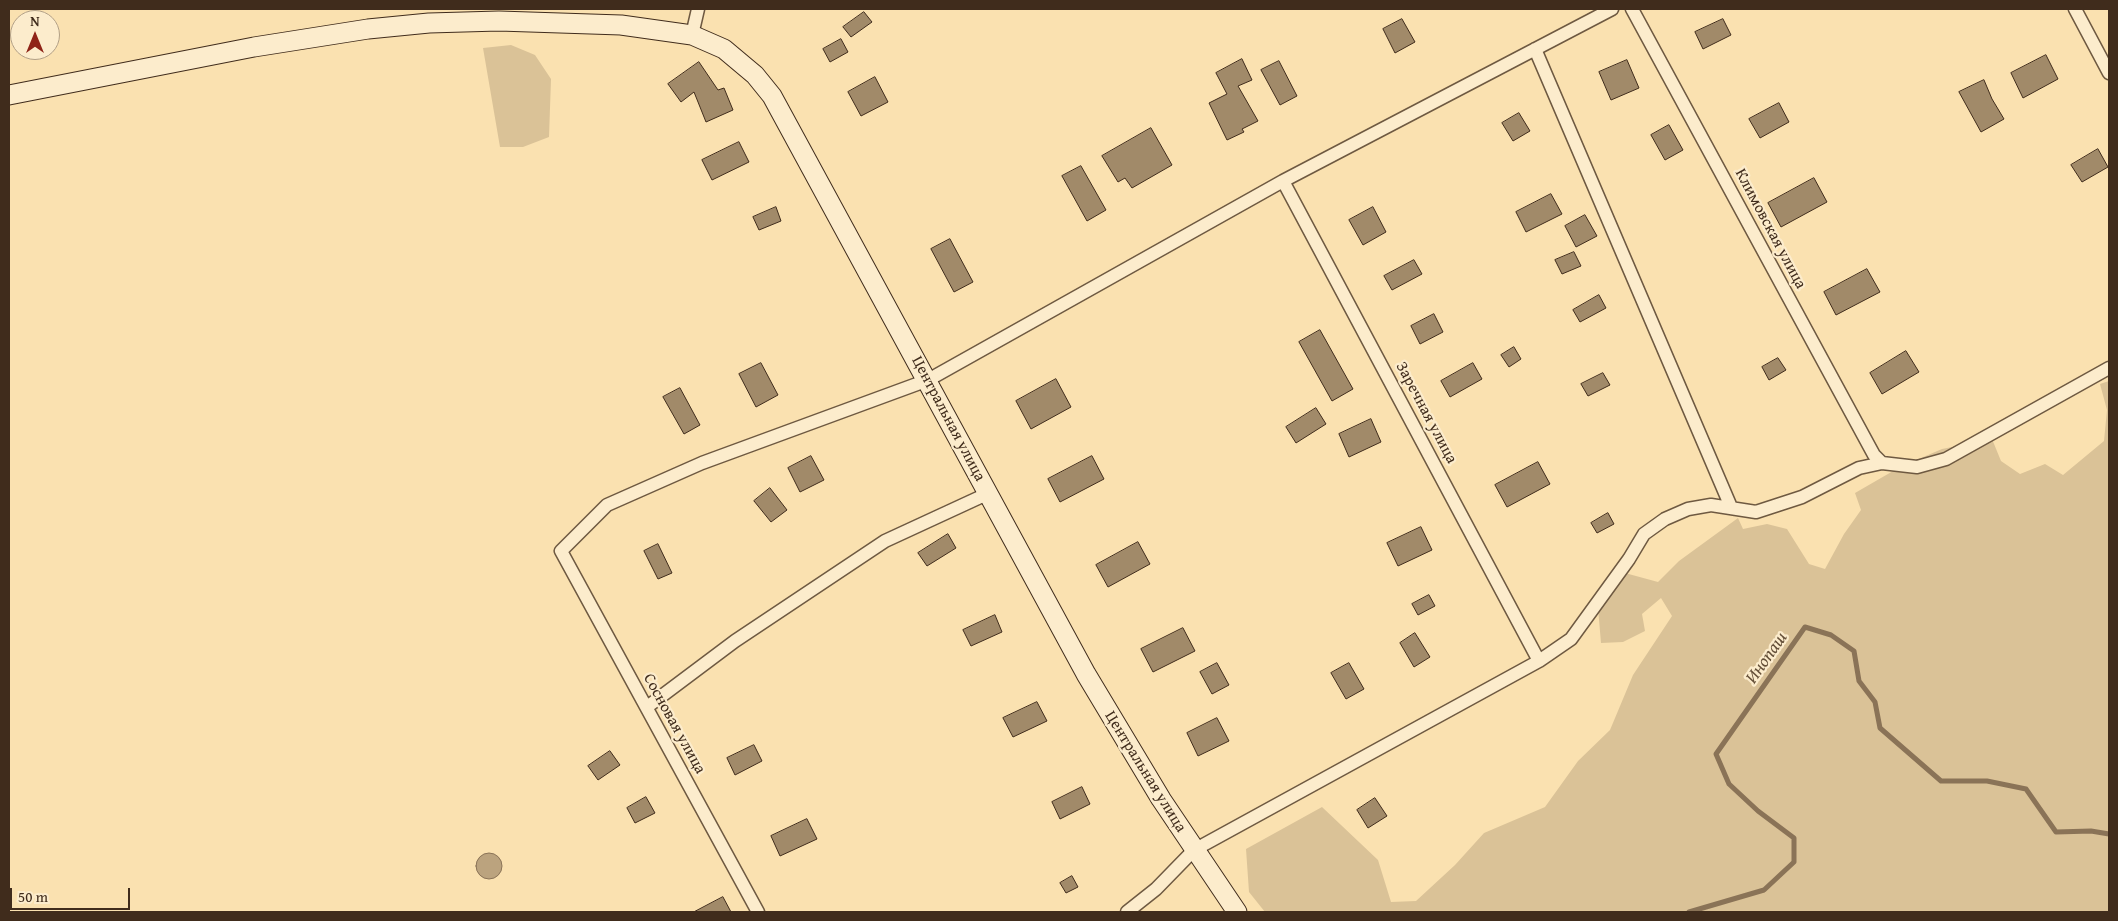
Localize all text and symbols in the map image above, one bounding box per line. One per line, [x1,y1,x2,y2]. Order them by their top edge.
north arrow [10,10,60,60]
text: N [30,11,40,31]
street label: Климовская улица [1730,166,1810,292]
street label: Центральная улица [907,353,989,485]
street label: Заречная улица [1391,359,1461,467]
water label: Инопаш [1741,628,1793,688]
street label: Сосновая улица [639,671,709,777]
street label: Центральная улица [1100,708,1190,836]
scale bar [12,878,132,910]
text: 50 m [18,886,48,907]

